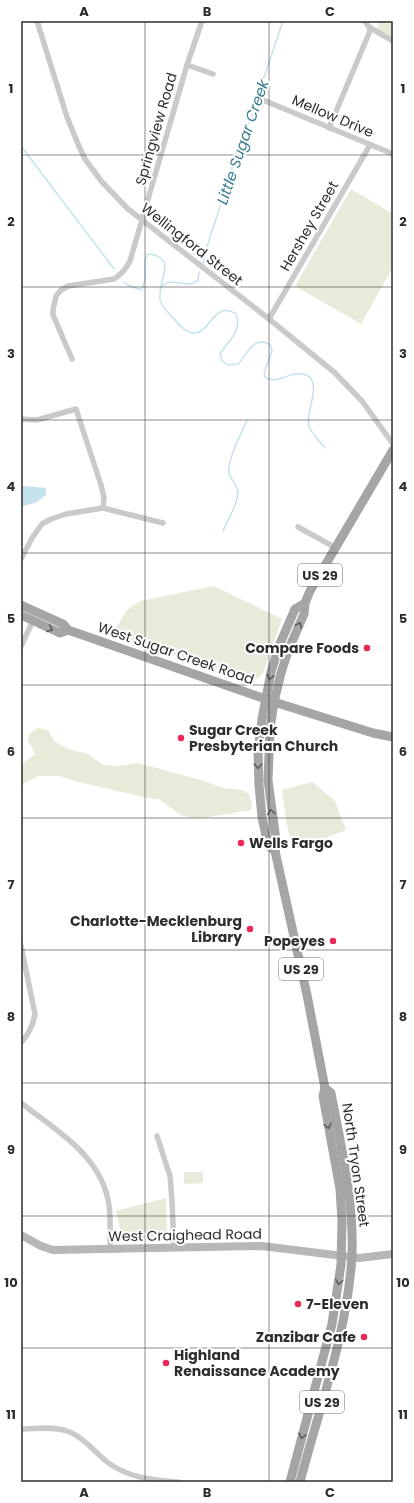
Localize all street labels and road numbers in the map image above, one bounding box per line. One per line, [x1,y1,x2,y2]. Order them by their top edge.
street label: Springview Road [130,70,182,188]
street label: Mellow Drive [289,90,377,142]
street label: Hershey Street [275,177,343,275]
street label: Wellingford Street [137,198,247,290]
road number: US 29 [298,564,342,586]
street label: West Sugar Creek Road [95,617,257,689]
road number: US 29 [279,958,323,980]
street label: North Tryon Street [337,1102,375,1228]
street label: West Craighead Road [108,1224,262,1246]
road number: US 29 [300,1391,344,1413]

